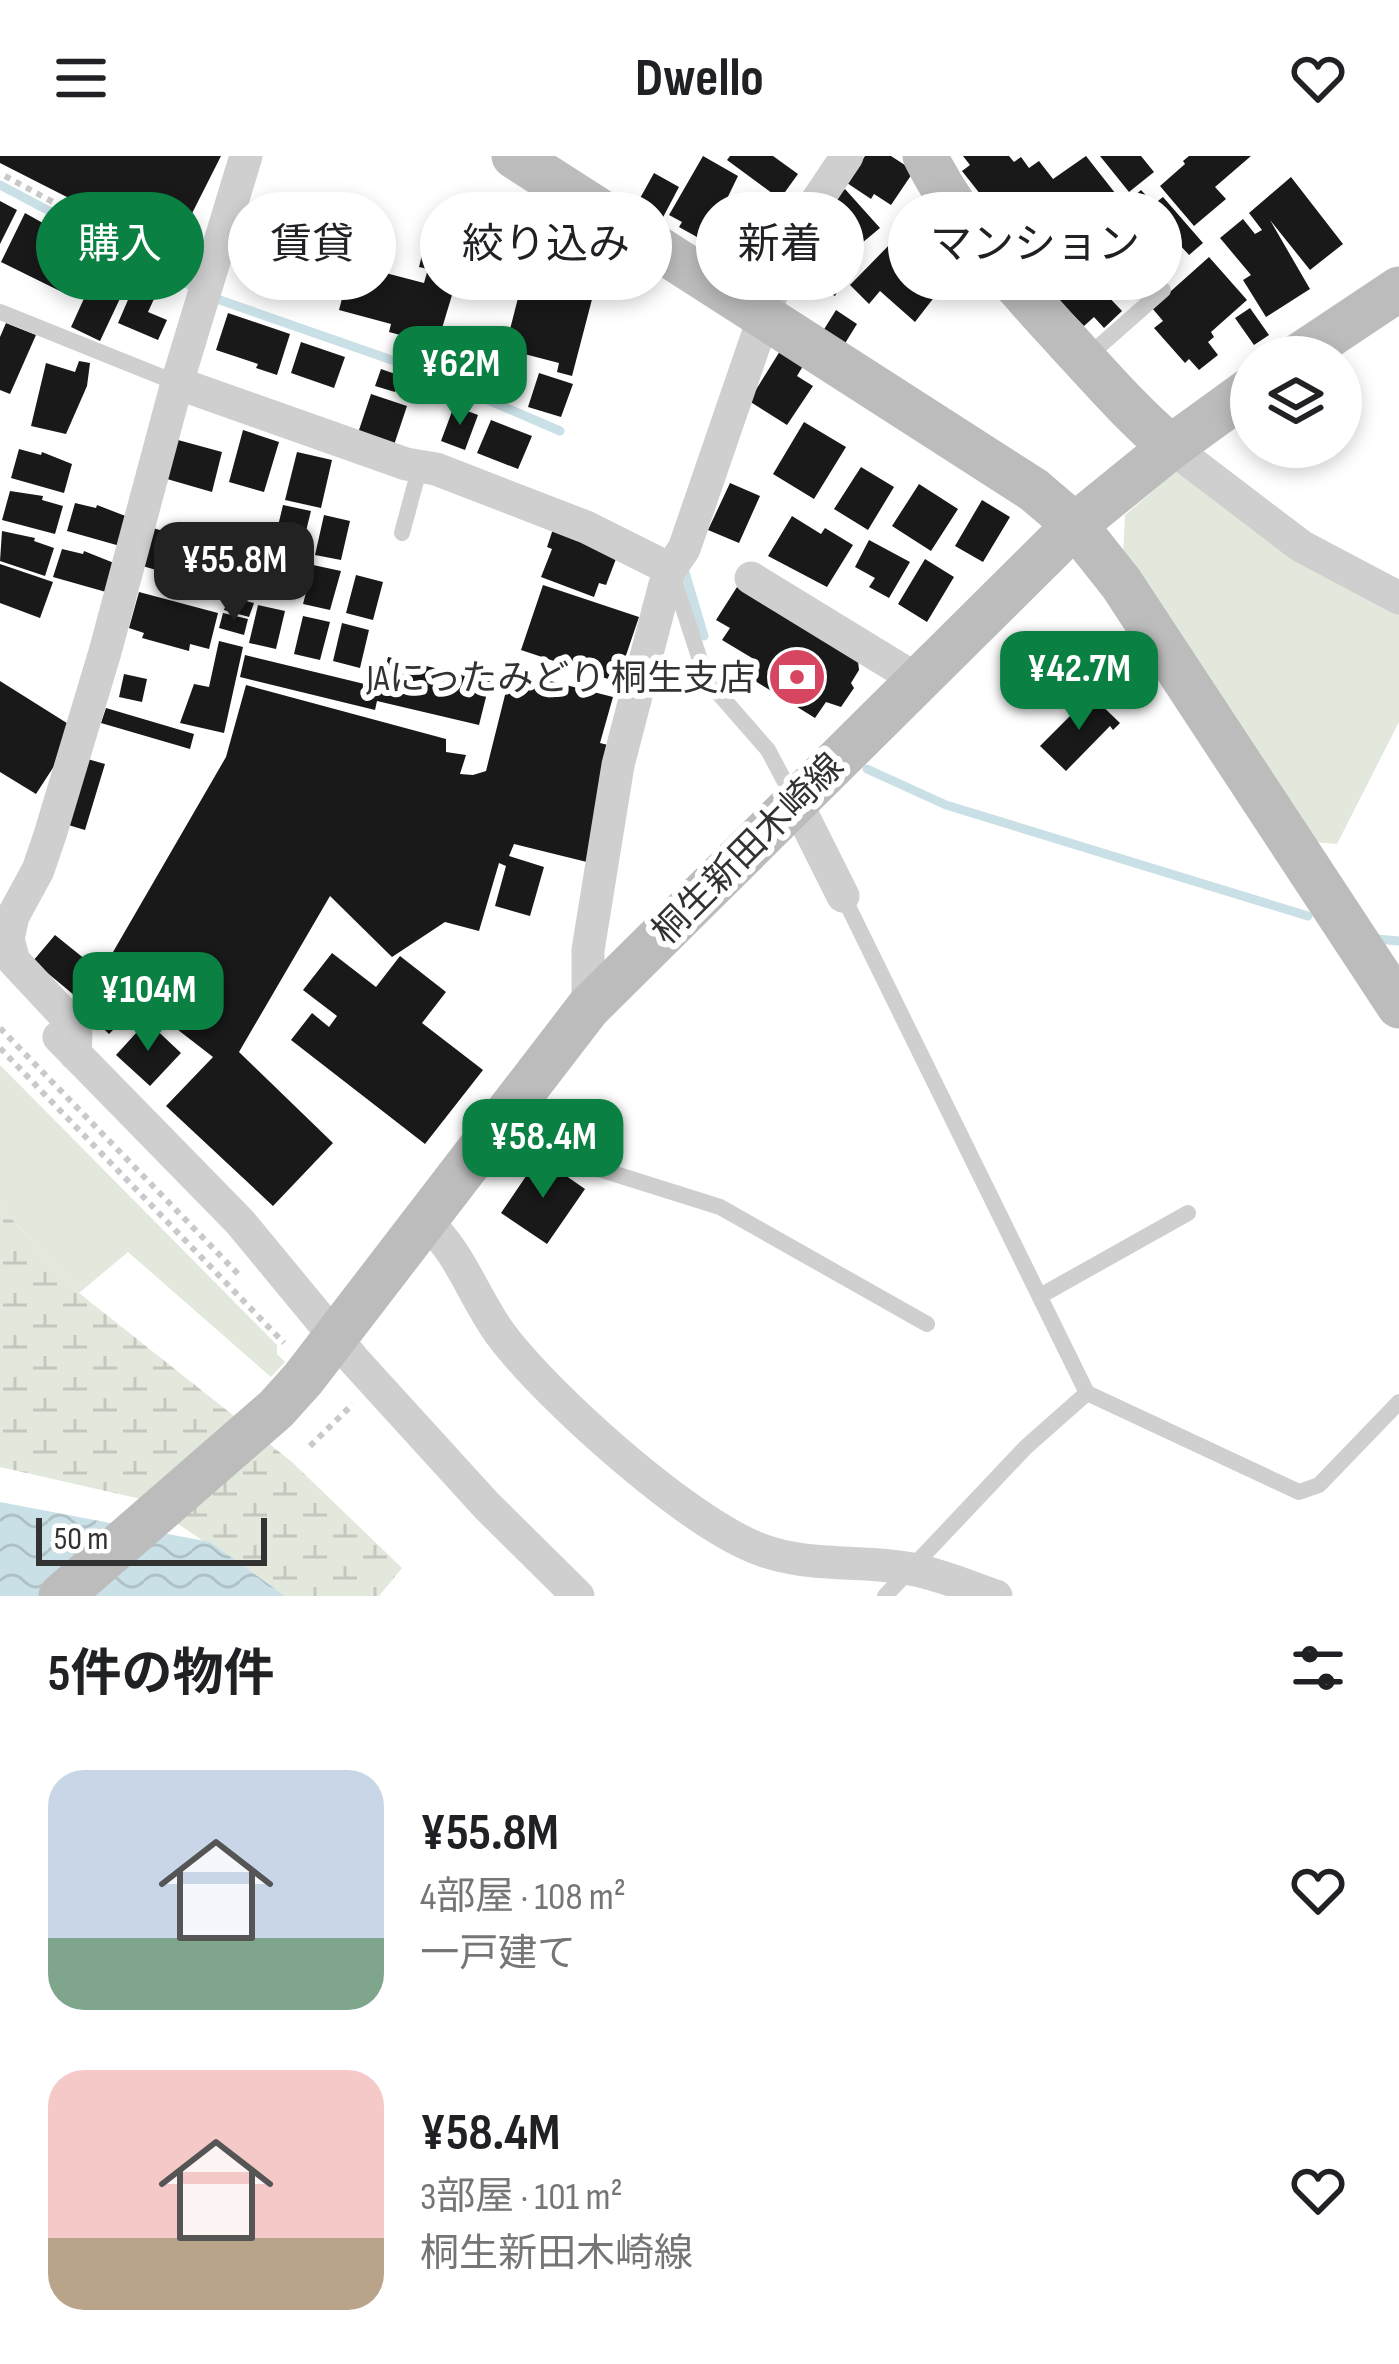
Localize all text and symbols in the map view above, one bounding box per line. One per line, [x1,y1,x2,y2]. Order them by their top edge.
icon: menu [48,45,114,111]
icon: heart [1285,45,1351,111]
text: Dwello [635,46,764,111]
chip: 購入 [36,192,204,300]
chip: 賃貸 [228,192,396,300]
chip: 絞り込み [420,192,672,300]
chip: 新着 [696,192,864,300]
chip: マンション [888,192,1182,300]
pin: ¥62M [389,326,531,428]
map controls [1230,336,1362,468]
button: layers [1230,336,1362,468]
text: ¥62M [420,341,500,388]
pin: ¥55.8M [136,522,332,624]
text: ¥55.8M [181,537,287,584]
pin: ¥42.7M [981,631,1177,733]
bank icon: JAにったみどり 桐生支店 [766,646,828,708]
text: ¥42.7M [1027,646,1131,693]
place label: JAにったみどり 桐生支店 [365,658,755,701]
street label: 桐生新田木崎線 [644,745,853,954]
pin: ¥104M [64,952,232,1054]
text: ¥104M [100,967,196,1014]
pin: ¥58.4M [445,1099,641,1201]
text: ¥58.4M [489,1114,597,1161]
scale bar [36,1512,267,1565]
text: 50 m [54,1519,108,1559]
icon: filters [1285,1635,1351,1701]
text: 5件の物件 [48,1644,274,1705]
text: ¥55.8M [420,1803,559,1864]
icon: home [144,1818,288,1962]
icon: heart [1285,1857,1351,1923]
text: 4部屋 · 108 m² [420,1874,626,1921]
text: 一戸建て [420,1931,576,1978]
text: ¥58.4M [420,2103,560,2164]
icon: home [144,2118,288,2262]
icon: heart [1285,2157,1351,2223]
text: 3部屋 · 101 m² [420,2174,623,2221]
text: 桐生新田木崎線 [420,2231,693,2278]

